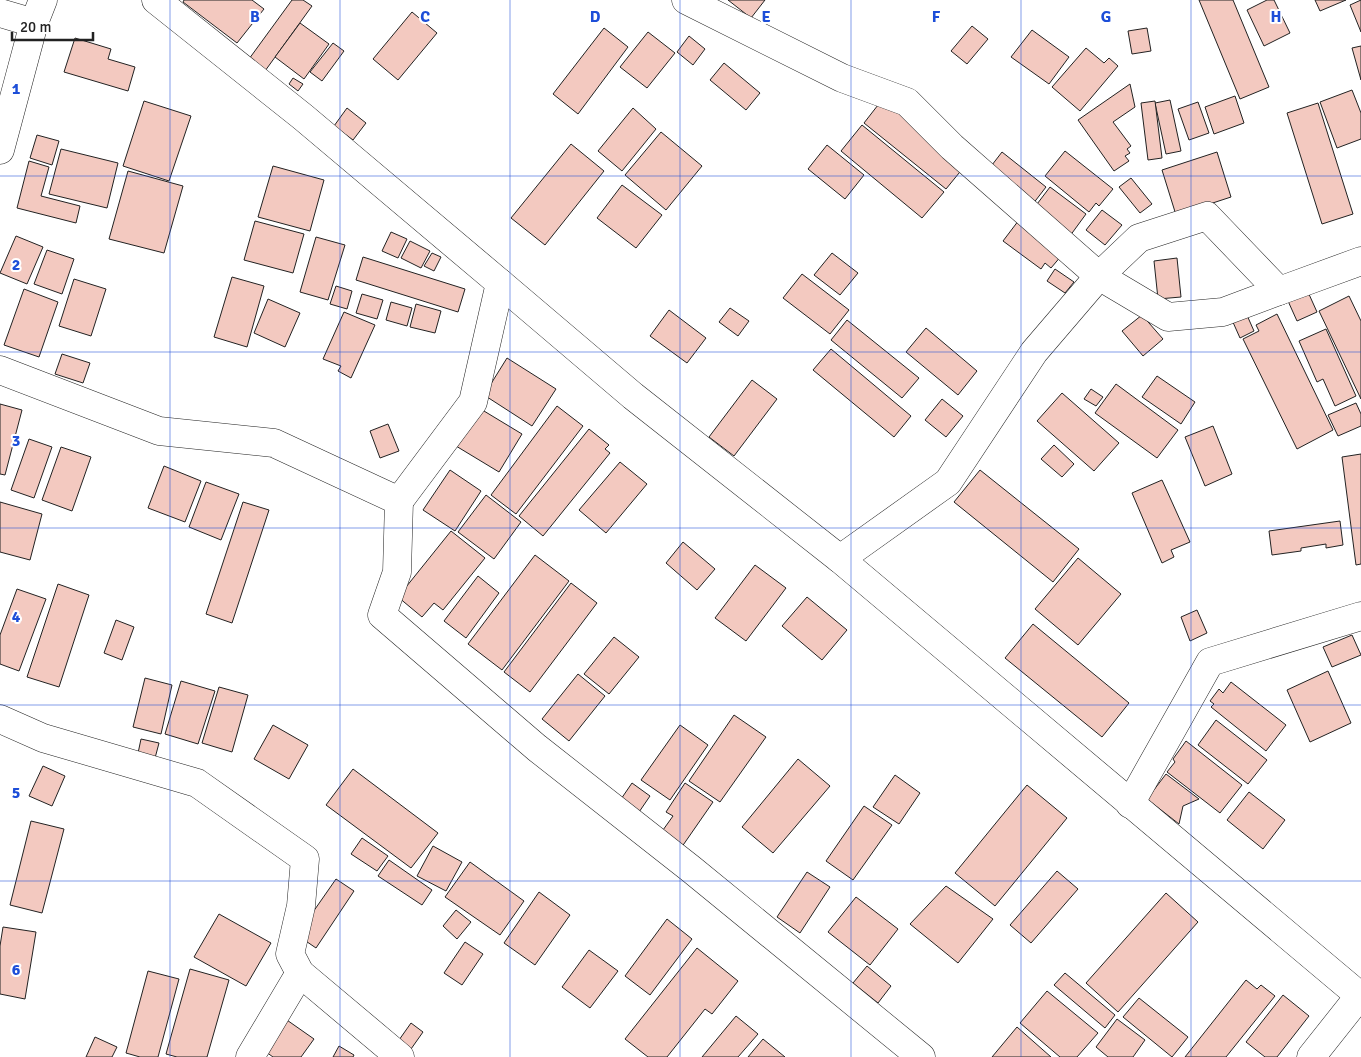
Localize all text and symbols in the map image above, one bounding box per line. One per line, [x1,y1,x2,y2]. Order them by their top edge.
text: B [250,7,260,27]
text: C [420,7,430,27]
text: D [590,7,601,27]
text: E [761,7,771,27]
text: F [932,7,941,27]
text: G [1101,7,1111,27]
text: H [1271,7,1281,27]
scale bar [12,10,94,42]
text: 20 m [20,18,51,36]
text: 1 [12,79,21,99]
text: 2 [12,255,20,275]
text: 3 [12,431,20,451]
text: 4 [12,607,21,627]
text: 5 [12,783,20,803]
text: 6 [12,960,21,980]

